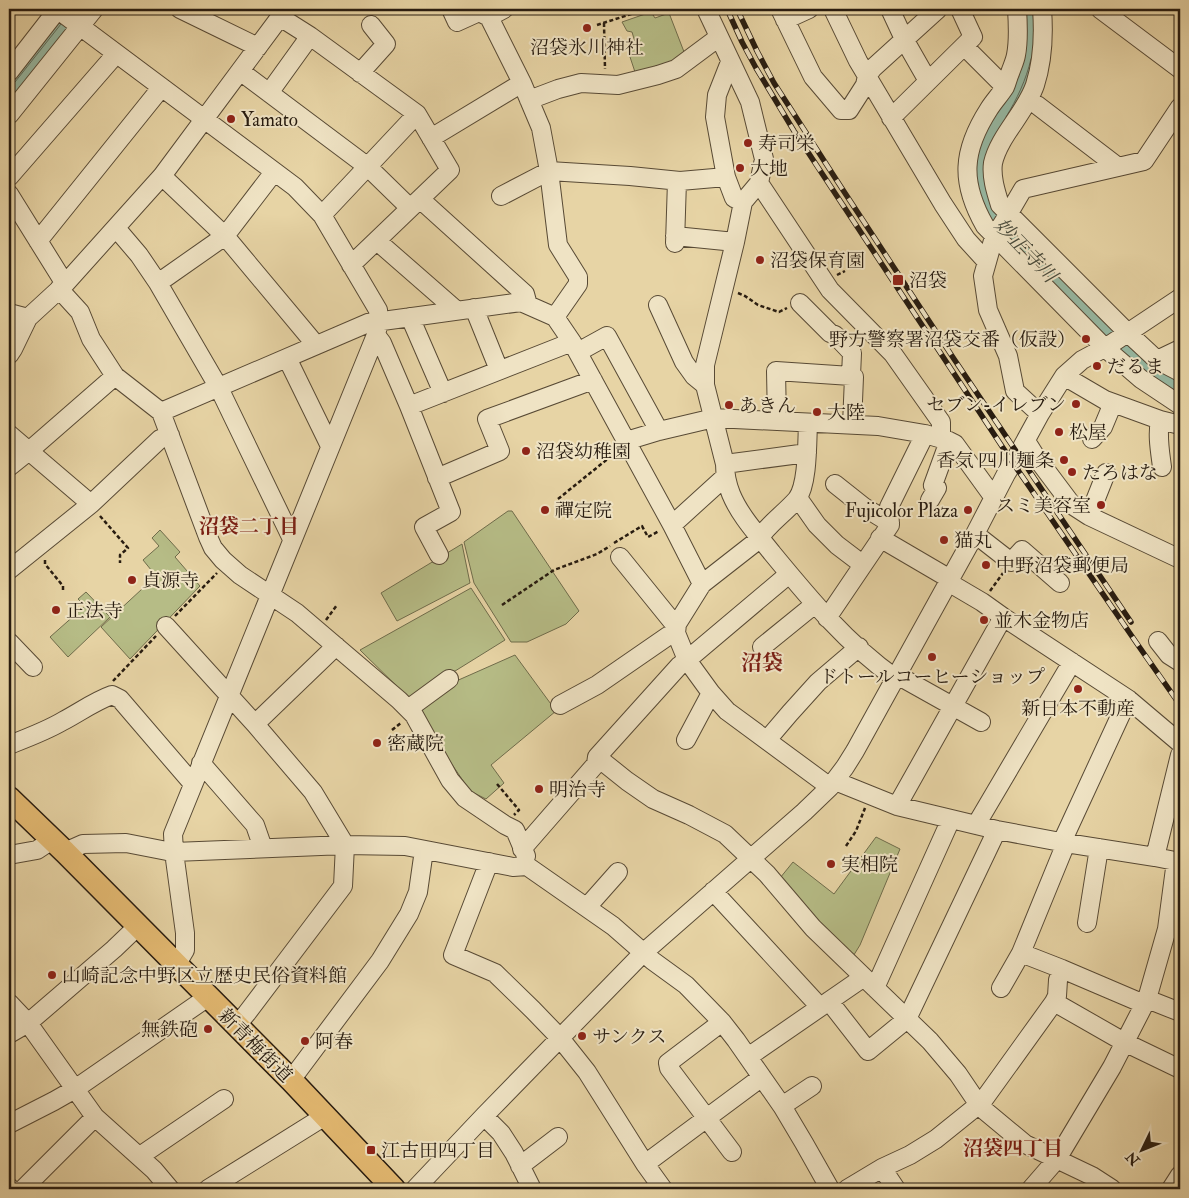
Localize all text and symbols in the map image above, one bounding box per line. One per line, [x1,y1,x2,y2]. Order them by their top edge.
marker: 沼袋氷川神社 [581,22,593,34]
place label: 沼袋氷川神社 [530,36,644,60]
place label: Yamato [241,108,298,132]
marker: Yamato [225,113,237,125]
place label: 寿司栄 [758,132,815,156]
marker: 寿司栄 [742,137,754,149]
place label: 大地 [750,157,788,181]
marker: 大地 [734,162,746,174]
water label: 妙正寺川 [989,213,1064,289]
place label: 沼袋保育園 [770,249,865,273]
marker: 沼袋保育園 [754,254,766,266]
place label: 沼袋 [909,269,947,293]
marker: 沼袋 [891,273,905,287]
place label: 野方警察署沼袋交番（仮設） [829,328,1076,352]
marker: 野方警察署沼袋交番（仮設） [1080,333,1092,345]
place label: だるま [1107,355,1164,379]
marker: だるま [1091,360,1103,372]
place label: セブン-イレブン [926,393,1066,417]
place label: あきん [739,394,796,418]
marker: セブン-イレブン [1070,398,1082,410]
marker: あきん [723,399,735,411]
place label: 大陸 [827,401,865,425]
marker: 大陸 [811,406,823,418]
place label: 松屋 [1069,421,1107,445]
marker: 松屋 [1053,426,1065,438]
place label: 沼袋幼稚園 [536,440,631,464]
marker: 沼袋幼稚園 [520,445,532,457]
place label: 香気 四川麺条 [936,449,1054,473]
marker: 香気 四川麺条 [1058,454,1070,466]
place label: たろはな [1082,461,1158,485]
marker: たろはな [1066,466,1078,478]
place label: スミ美容室 [996,494,1091,518]
place label: 禪定院 [555,499,612,523]
place label: Fujicolor Plaza [845,499,958,523]
marker: スミ美容室 [1095,499,1107,511]
marker: 禪定院 [539,504,551,516]
marker: Fujicolor Plaza [962,504,974,516]
district label: 沼袋二丁目 [199,514,299,539]
place label: 猫丸 [954,529,992,553]
marker: 猫丸 [938,534,950,546]
place label: 中野沼袋郵便局 [996,554,1129,578]
marker: 中野沼袋郵便局 [980,559,992,571]
place label: 貞源寺 [142,569,199,593]
marker: 貞源寺 [126,574,138,586]
place label: 正法寺 [66,599,123,623]
marker: 正法寺 [50,604,62,616]
place label: 並木金物店 [994,609,1089,633]
marker: 並木金物店 [978,614,990,626]
district label: 沼袋 [741,650,783,677]
marker: ドトールコーヒーショップ [926,651,938,663]
place label: ドトールコーヒーショップ [819,665,1045,689]
marker: 新日本不動産 [1072,683,1084,695]
place label: 新日本不動産 [1021,697,1135,721]
place label: 密蔵院 [387,732,444,756]
marker: 密蔵院 [371,737,383,749]
place label: 明治寺 [549,778,606,802]
marker: 明治寺 [533,783,545,795]
place label: 実相院 [841,853,898,877]
marker: 実相院 [825,858,837,870]
place label: 山崎記念中野区立歴史民俗資料館 [62,964,347,988]
marker: 山崎記念中野区立歴史民俗資料館 [46,969,58,981]
street label: 新青梅街道 [213,1004,297,1088]
place label: 無鉄砲 [141,1018,198,1042]
marker: 無鉄砲 [202,1023,214,1035]
place label: サンクス [592,1025,666,1049]
place label: 阿春 [315,1030,353,1054]
marker: サンクス [576,1030,588,1042]
marker: 阿春 [299,1035,311,1047]
north arrow [1116,1126,1166,1176]
district label: 沼袋四丁目 [963,1136,1063,1161]
place label: 江古田四丁目 [381,1139,495,1163]
marker: 江古田四丁目 [365,1144,377,1156]
text: N [1122,1148,1144,1170]

